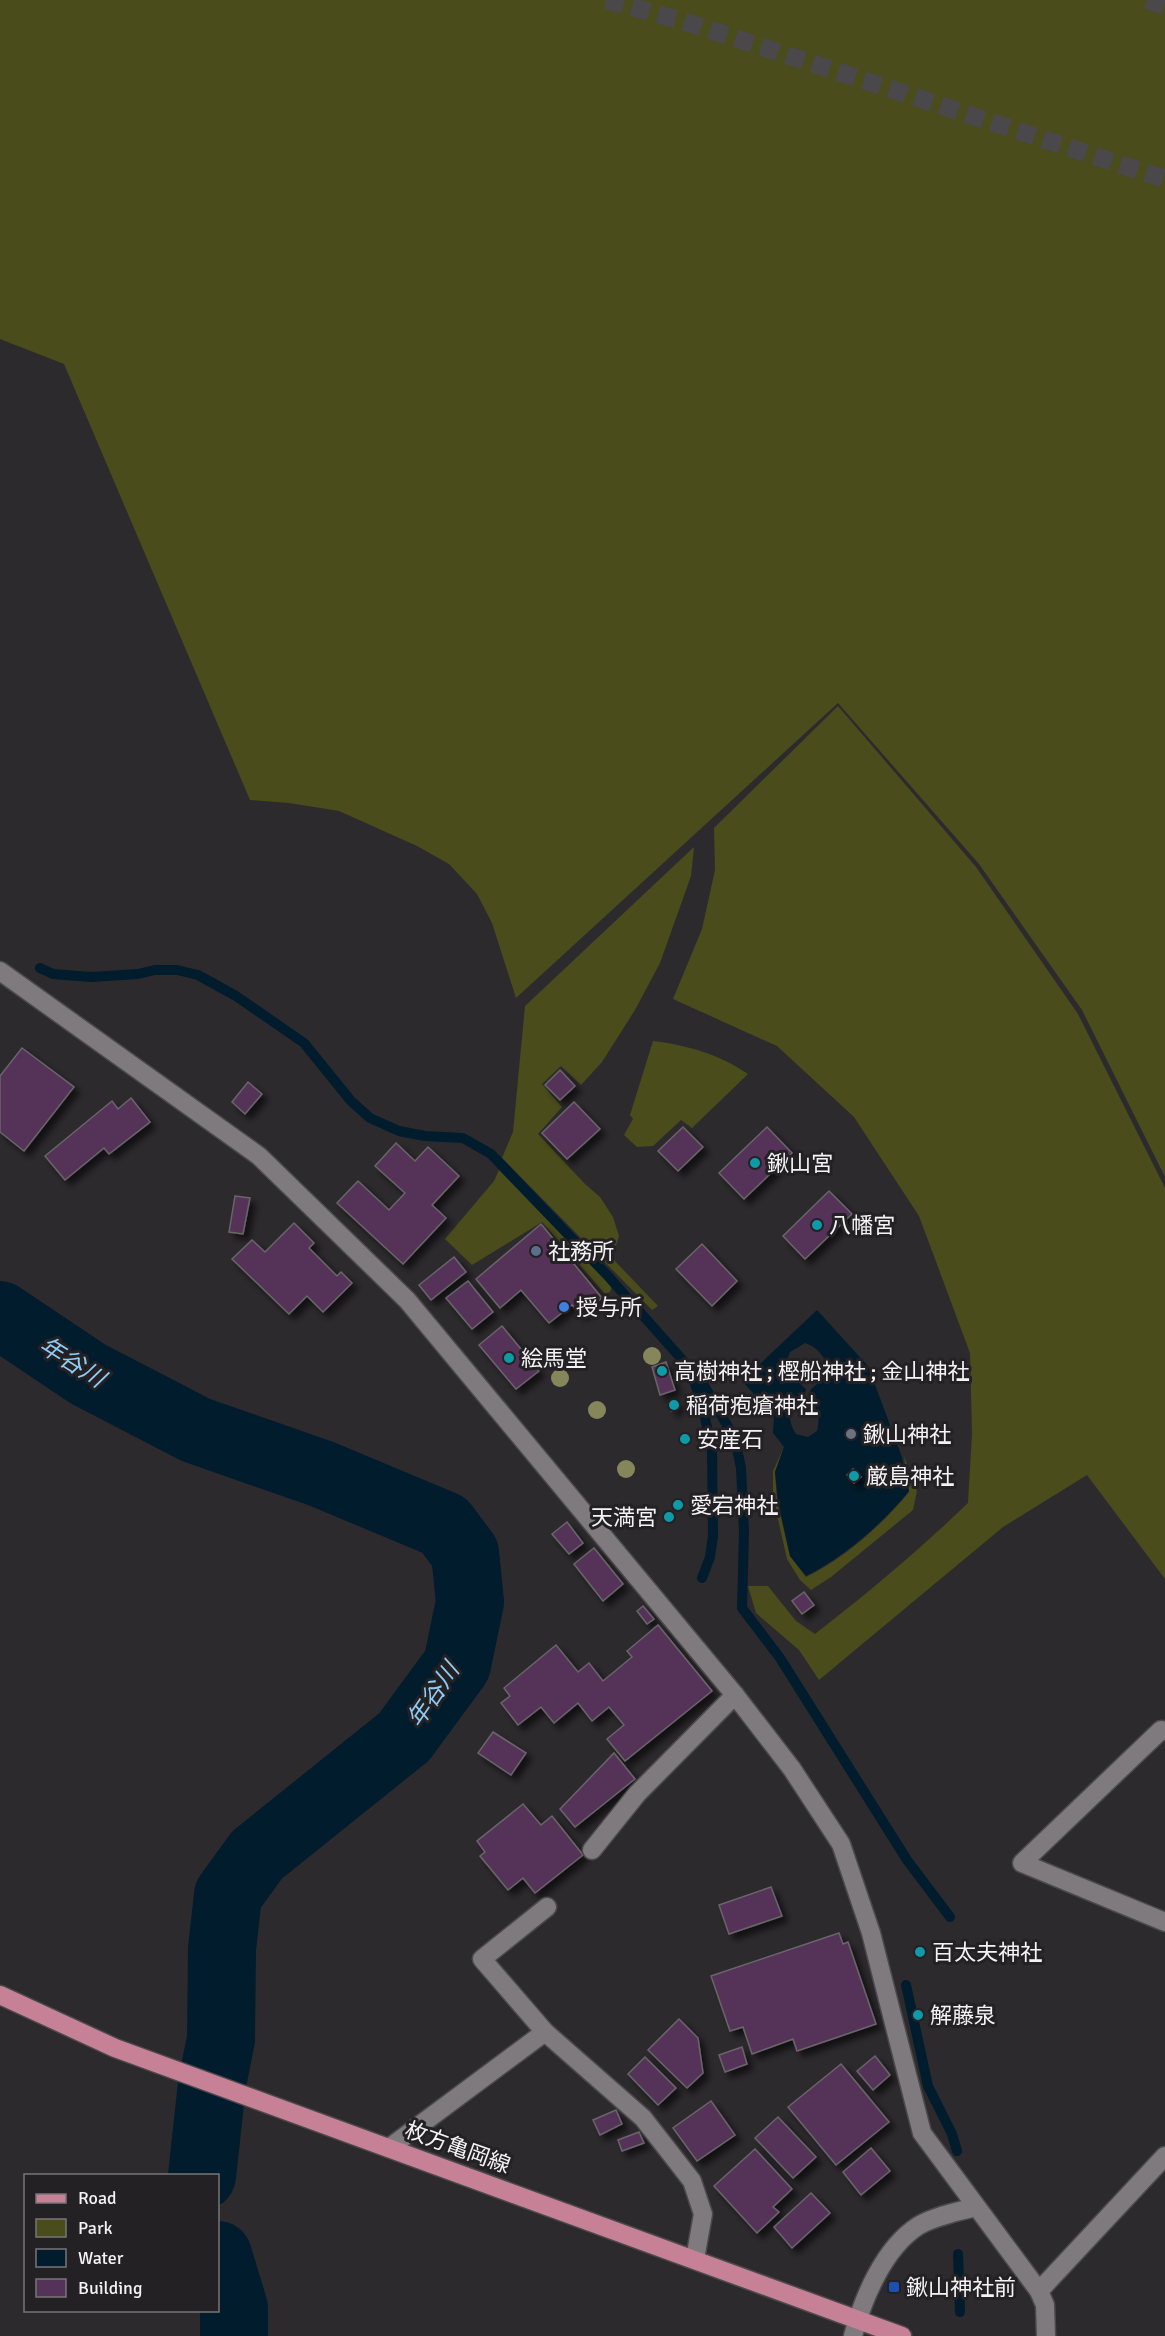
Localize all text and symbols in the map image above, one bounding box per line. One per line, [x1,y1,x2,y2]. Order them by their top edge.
place label: 鍬山宮 [767,1150,833,1177]
marker: 鍬山宮 [748,1156,762,1170]
place label: 八幡宮 [829,1212,895,1239]
marker: 八幡宮 [810,1218,824,1232]
place label: 社務所 [548,1238,614,1265]
marker: 社務所 [529,1244,543,1258]
place label: 授与所 [576,1294,642,1321]
marker: 授与所 [557,1300,571,1314]
water label: 年谷川 [34,1330,113,1395]
place label: 絵馬堂 [521,1345,587,1372]
marker: 絵馬堂 [502,1351,516,1365]
place label: 高樹神社 ; 樫船神社 ; 金山神社 [674,1358,969,1385]
marker: 高樹神社 ; 樫船神社 ; 金山神社 [655,1364,669,1378]
place label: 稲荷疱瘡神社 [686,1392,818,1419]
marker: 稲荷疱瘡神社 [667,1398,681,1412]
place label: 鍬山神社 [863,1421,951,1448]
place label: 安産石 [697,1426,763,1453]
marker: 鍬山神社 [844,1427,858,1441]
marker: 安産石 [678,1432,692,1446]
place label: 厳島神社 [866,1463,954,1490]
marker: 厳島神社 [847,1469,861,1483]
place label: 愛宕神社 [690,1492,778,1519]
marker: 愛宕神社 [671,1498,685,1512]
place label: 天満宮 [591,1504,657,1531]
marker: 天満宮 [662,1510,676,1524]
water label: 年谷川 [400,1654,467,1733]
place label: 百太夫神社 [932,1939,1042,1966]
marker: 百太夫神社 [913,1945,927,1959]
place label: 解藤泉 [930,2002,996,2029]
marker: 解藤泉 [911,2008,925,2022]
street label: 枚方亀岡線 [402,2116,514,2179]
legend [24,2174,219,2312]
text: Road [78,2187,117,2209]
text: Park [78,2217,113,2239]
text: Water [78,2247,124,2269]
place label: 鍬山神社前 [906,2274,1016,2301]
text: Building [78,2277,142,2299]
marker: 鍬山神社前 [887,2280,901,2294]

